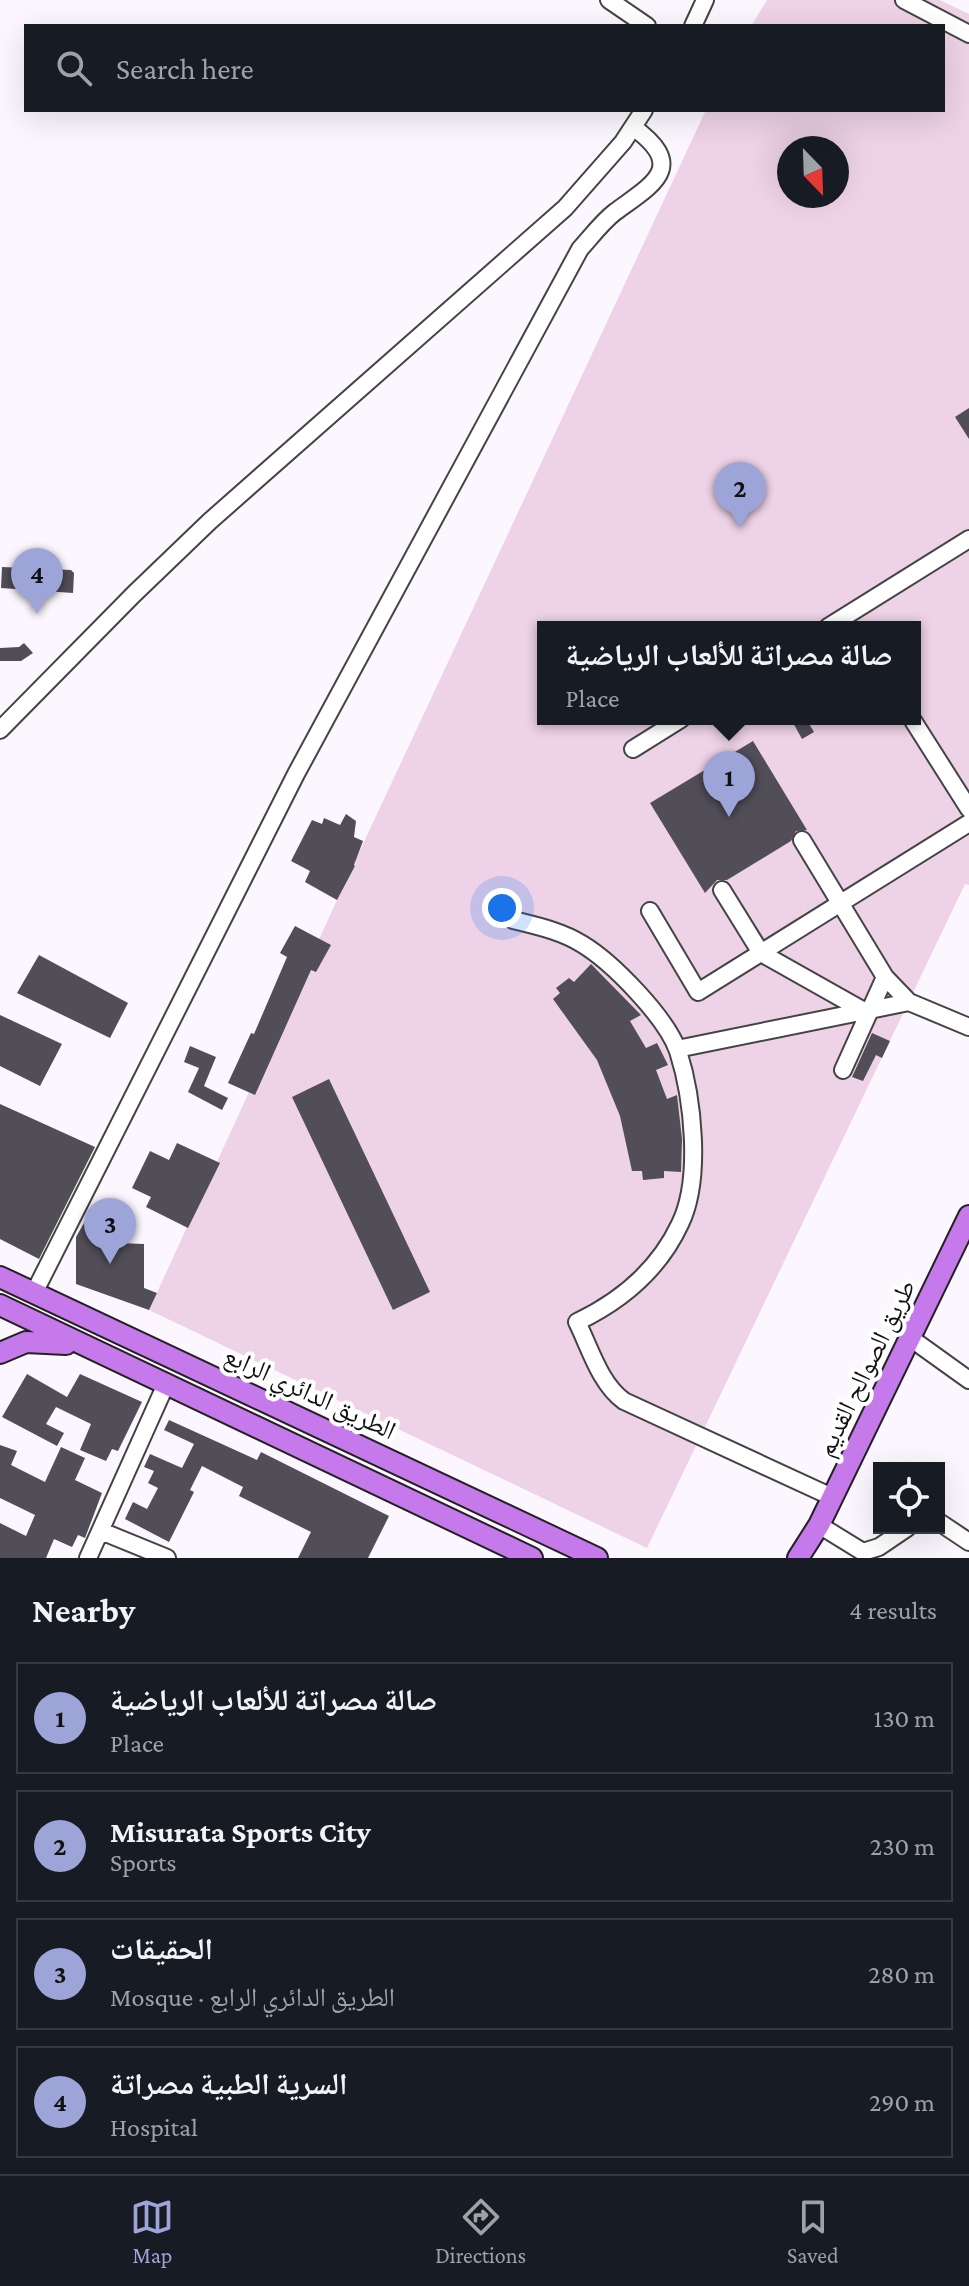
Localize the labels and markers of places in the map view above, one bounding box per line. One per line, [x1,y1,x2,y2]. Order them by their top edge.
pin: 2 [714,462,766,528]
pin: 4 [11,548,63,614]
pin: 1 [703,751,755,817]
pin: 3 [84,1198,136,1264]

